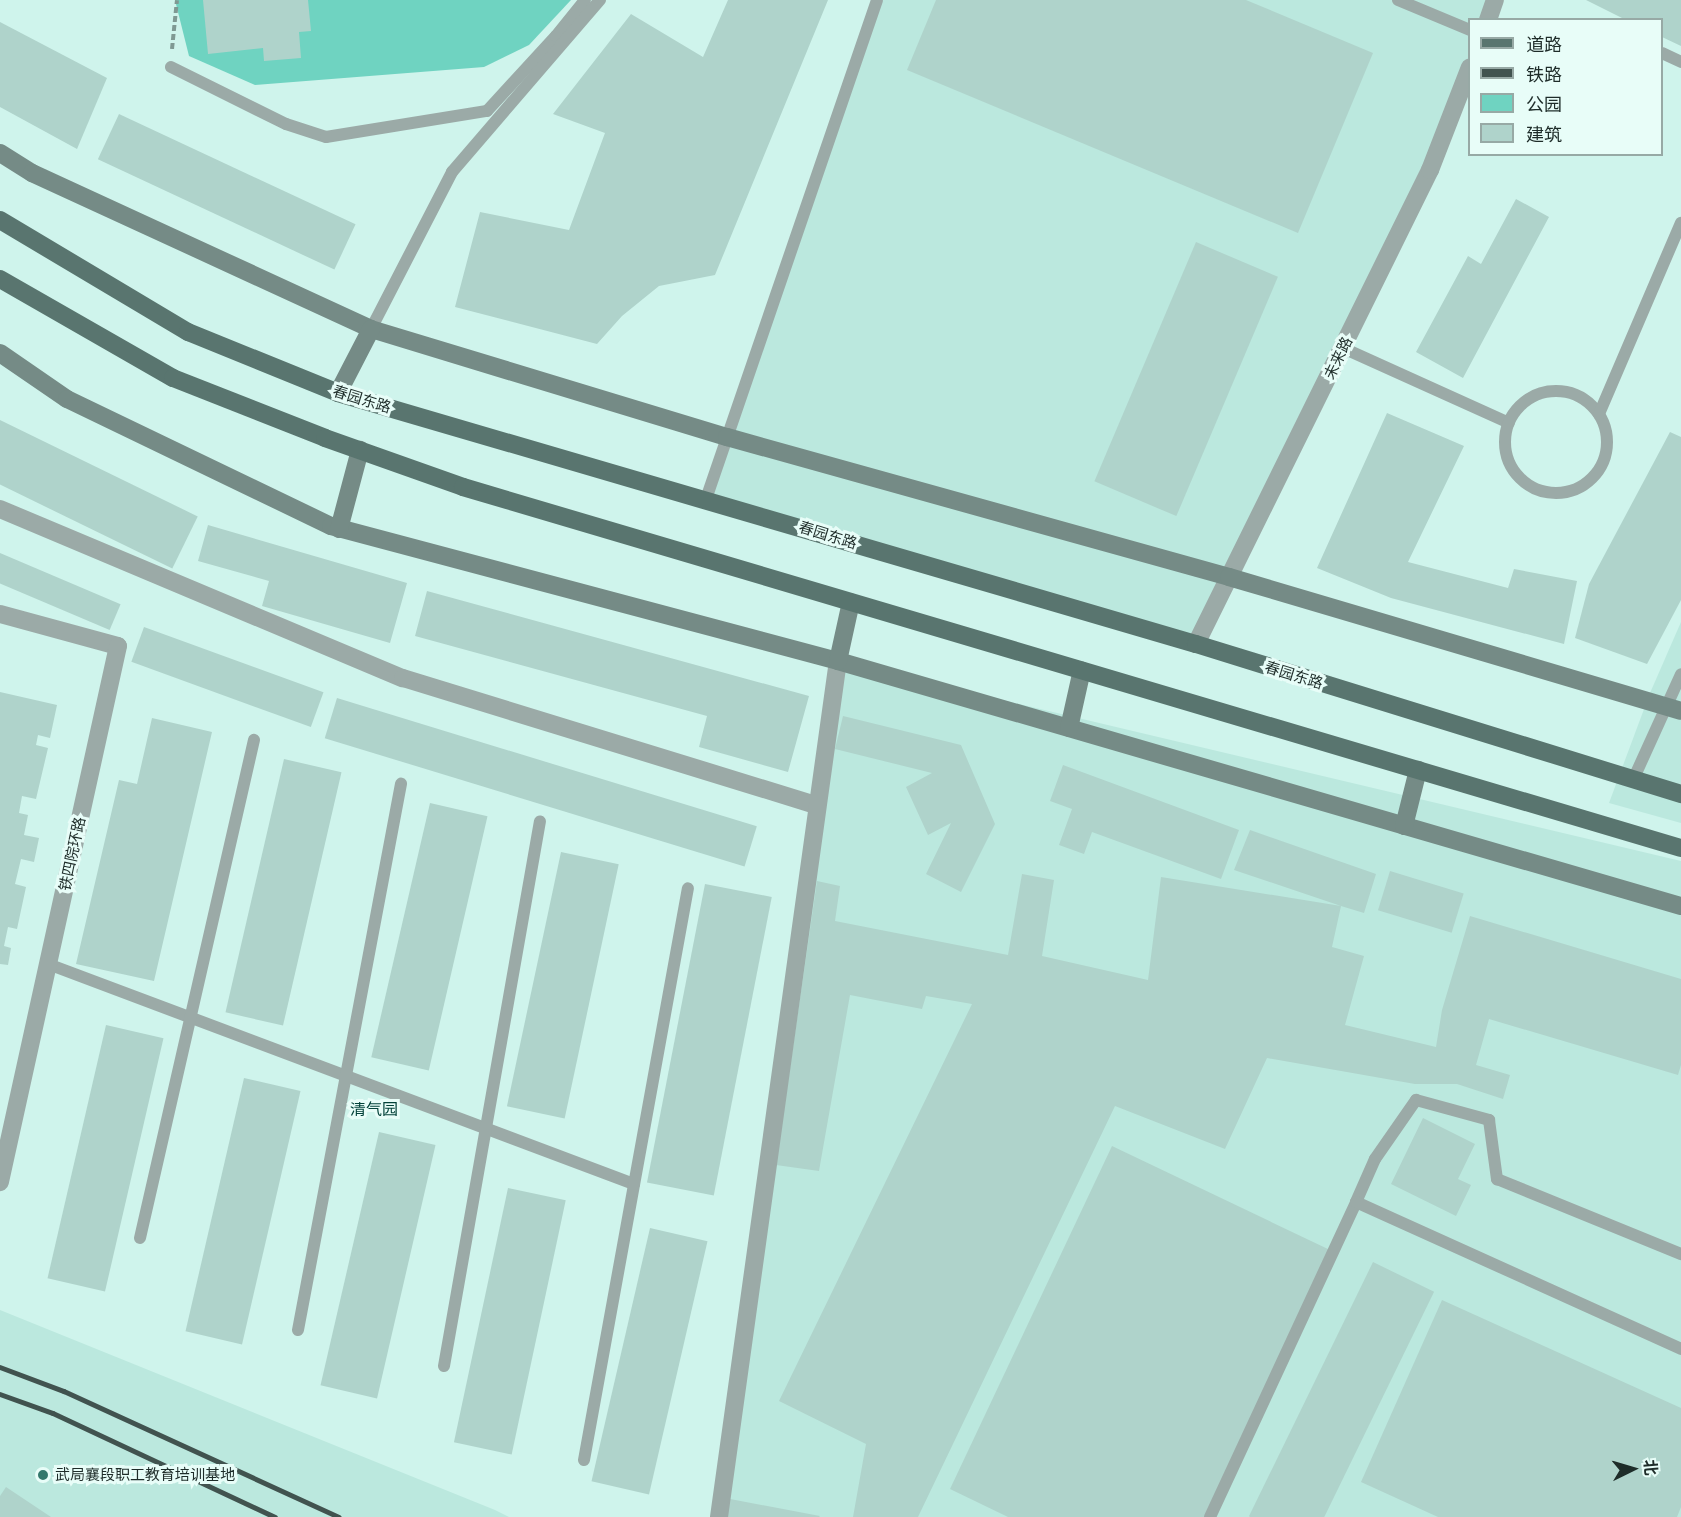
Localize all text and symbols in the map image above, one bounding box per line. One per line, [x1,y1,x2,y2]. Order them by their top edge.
legend [1468,18,1663,156]
text: 道路 [1526,34,1562,55]
text: 铁路 [1526,64,1562,85]
text: 公园 [1526,94,1562,115]
text: 建筑 [1526,124,1562,145]
street label: 未来路 [1320,334,1356,382]
street label: 春园东路 [331,382,393,416]
street label: 春园东路 [797,518,859,552]
street label: 春园东路 [1263,658,1325,692]
street label: 铁四院环路 [55,815,89,893]
district label: 清气园 [350,1099,398,1119]
north arrow [1603,1439,1663,1499]
text: 北 [1641,1459,1661,1476]
place label: 武局襄段职工教育培训基地 [55,1466,235,1484]
marker: 武局襄段职工教育培训基地 [36,1468,50,1482]

